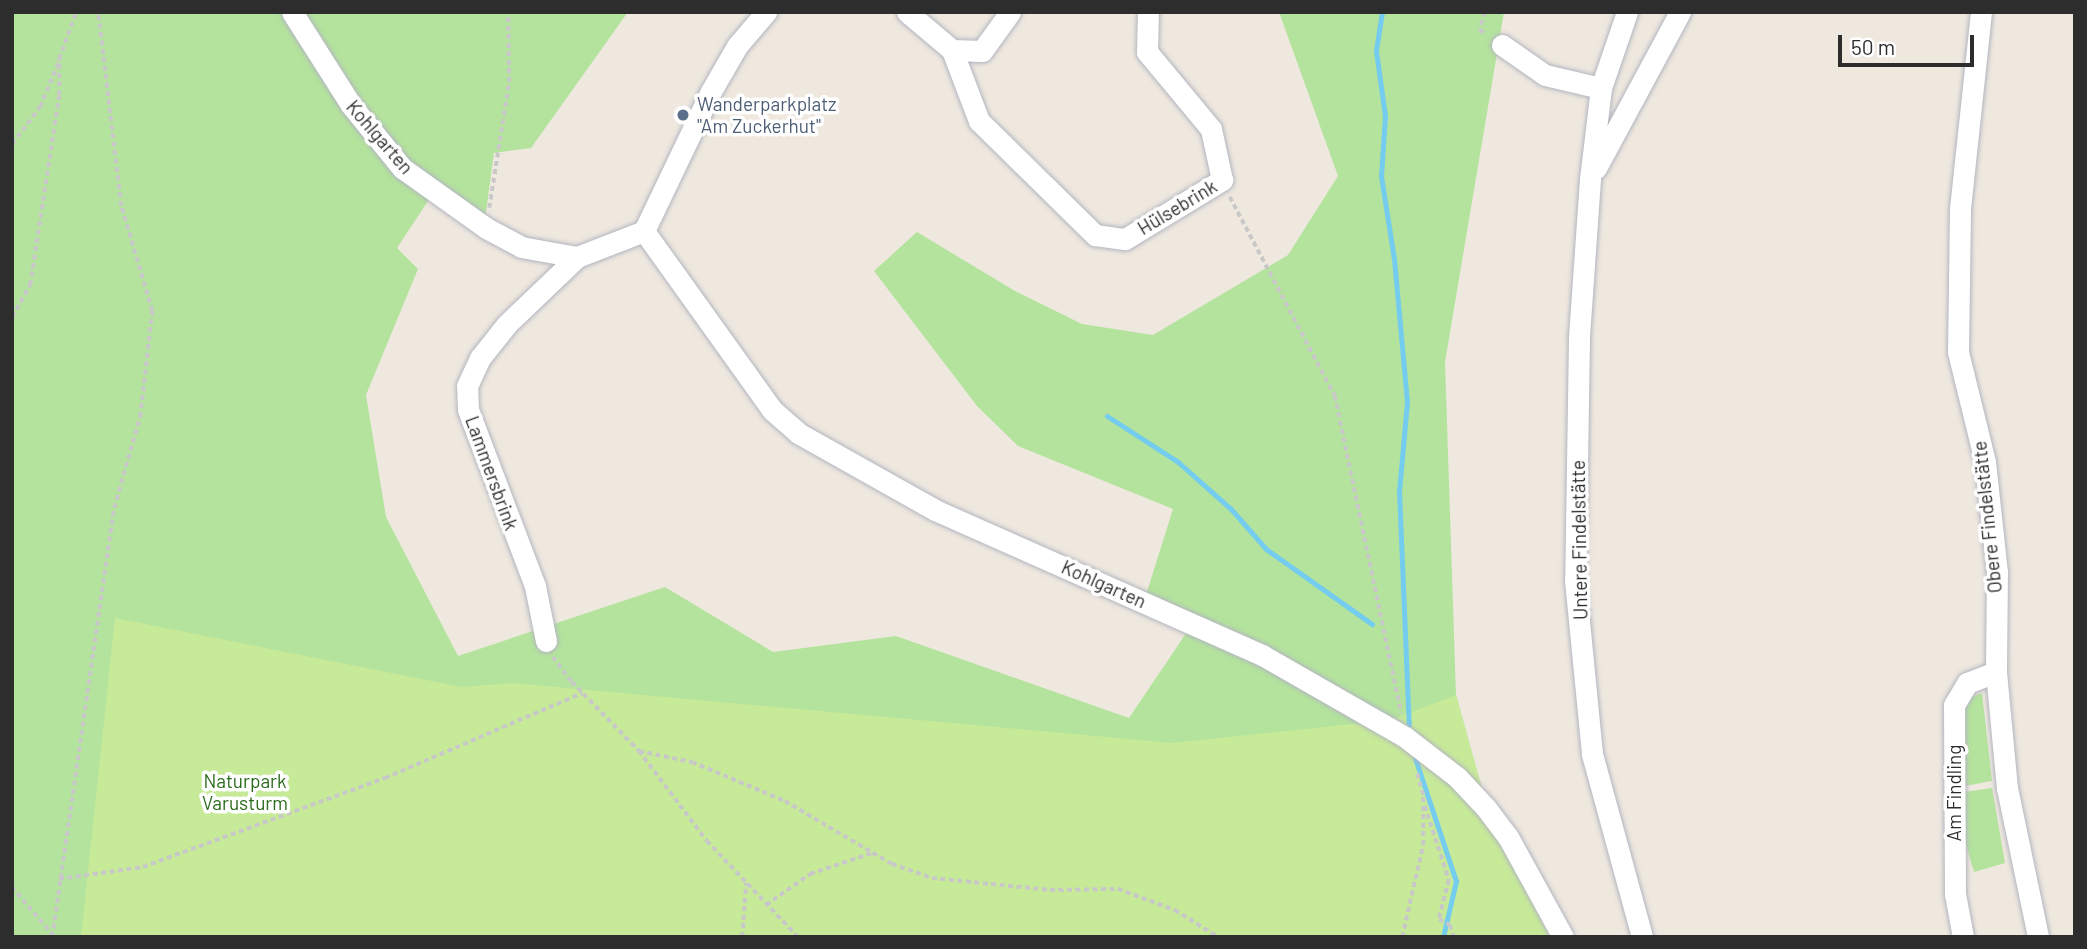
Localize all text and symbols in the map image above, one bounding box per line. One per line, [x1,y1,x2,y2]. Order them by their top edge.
scale bar [1842,21,1979,65]
text: 50 m [1851,34,1895,59]
place label: Wanderparkplatz "Am Zuckerhut" [697,93,836,137]
street label: Kohlgarten [342,95,418,179]
marker: Wanderparkplatz "Am Zuckerhut" [675,107,691,123]
street label: Hülsebrink [1133,175,1221,239]
street label: Lammersbrink [461,413,523,533]
street label: Obere Findelstätte [1968,440,2006,594]
street label: Untere Findelstätte [1566,460,1592,620]
street label: Kohlgarten [1058,555,1150,613]
street label: Am Findling [1943,745,1965,841]
park label: Naturpark Varusturm [202,770,288,814]

